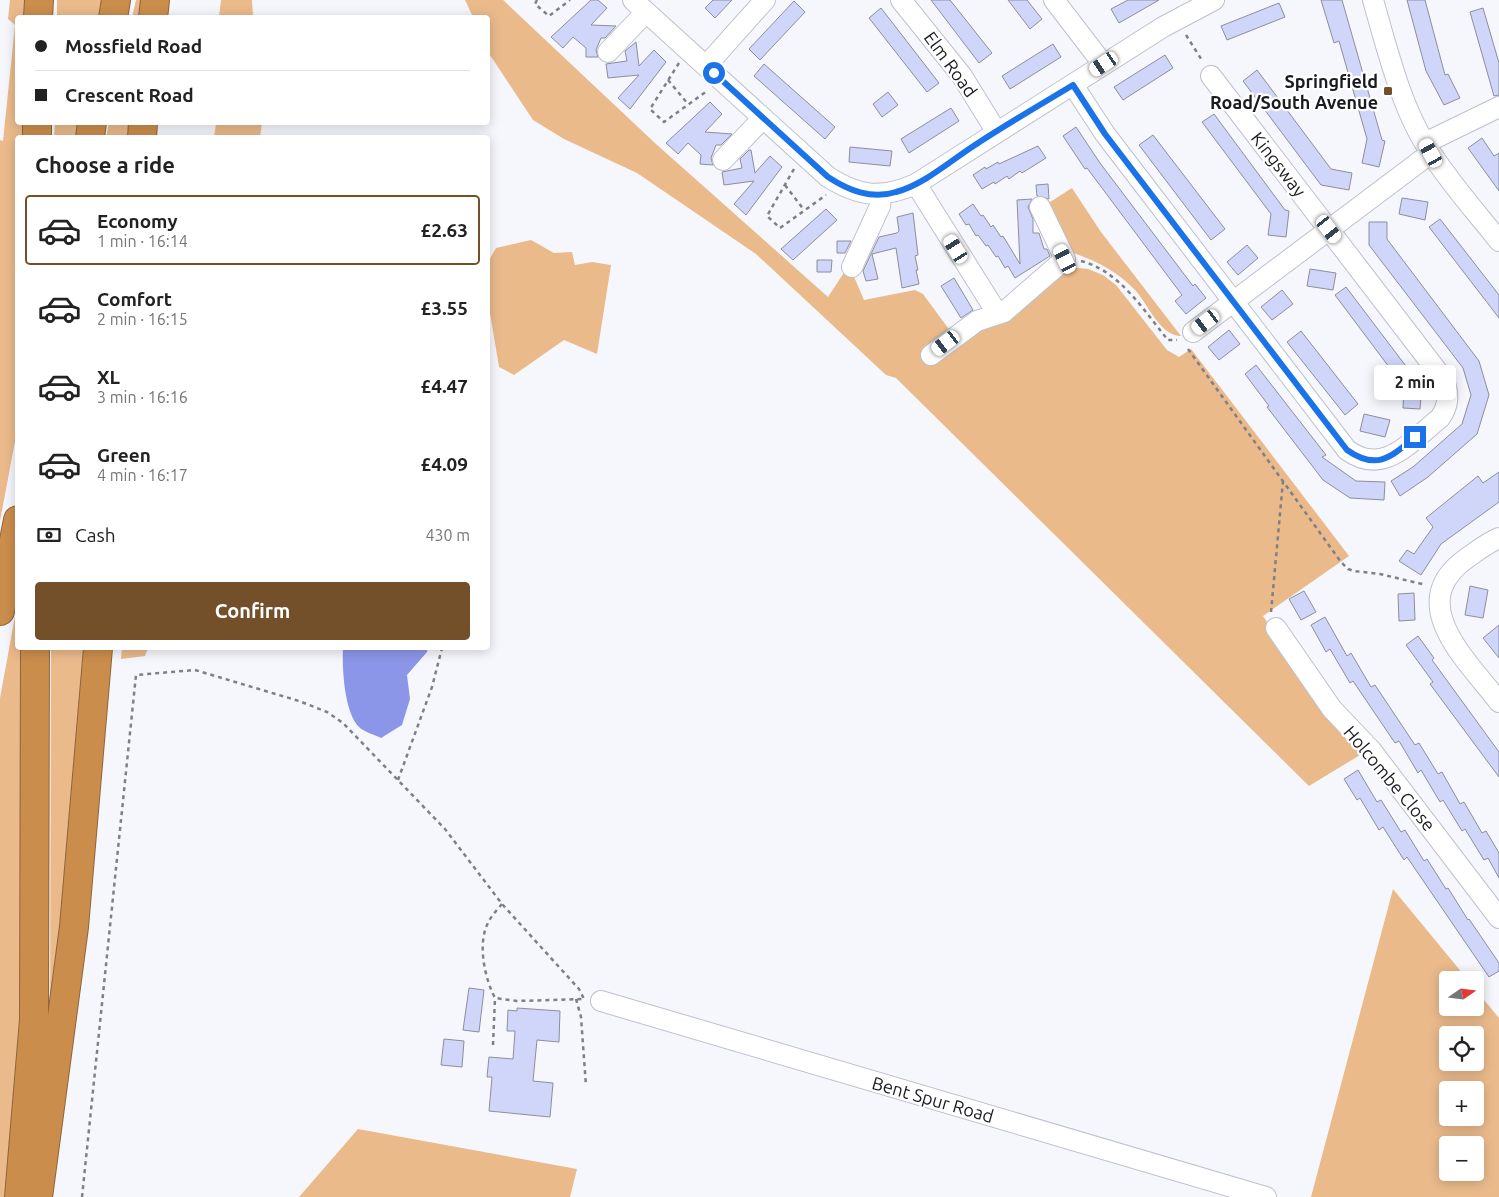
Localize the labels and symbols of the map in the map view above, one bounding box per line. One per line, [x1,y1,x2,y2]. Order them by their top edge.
street label: Elm Road [921,27,981,101]
car [1087,49,1120,79]
route start [703,62,725,84]
place label: Springfield Road/South Avenue [1210,71,1378,112]
marker: Springfield Road/South Avenue [1382,85,1394,97]
street label: Kingsway [1248,128,1310,200]
car [1417,136,1444,170]
car [1313,213,1344,245]
car [941,232,970,266]
car [1051,242,1078,276]
car [1189,307,1222,337]
car [929,328,962,358]
callout: 2 min [1374,364,1456,400]
route end [1404,426,1426,448]
street label: Holcombe Close [1340,721,1440,835]
north arrow [1439,971,1484,1016]
street label: Bent Spur Road [870,1072,996,1126]

